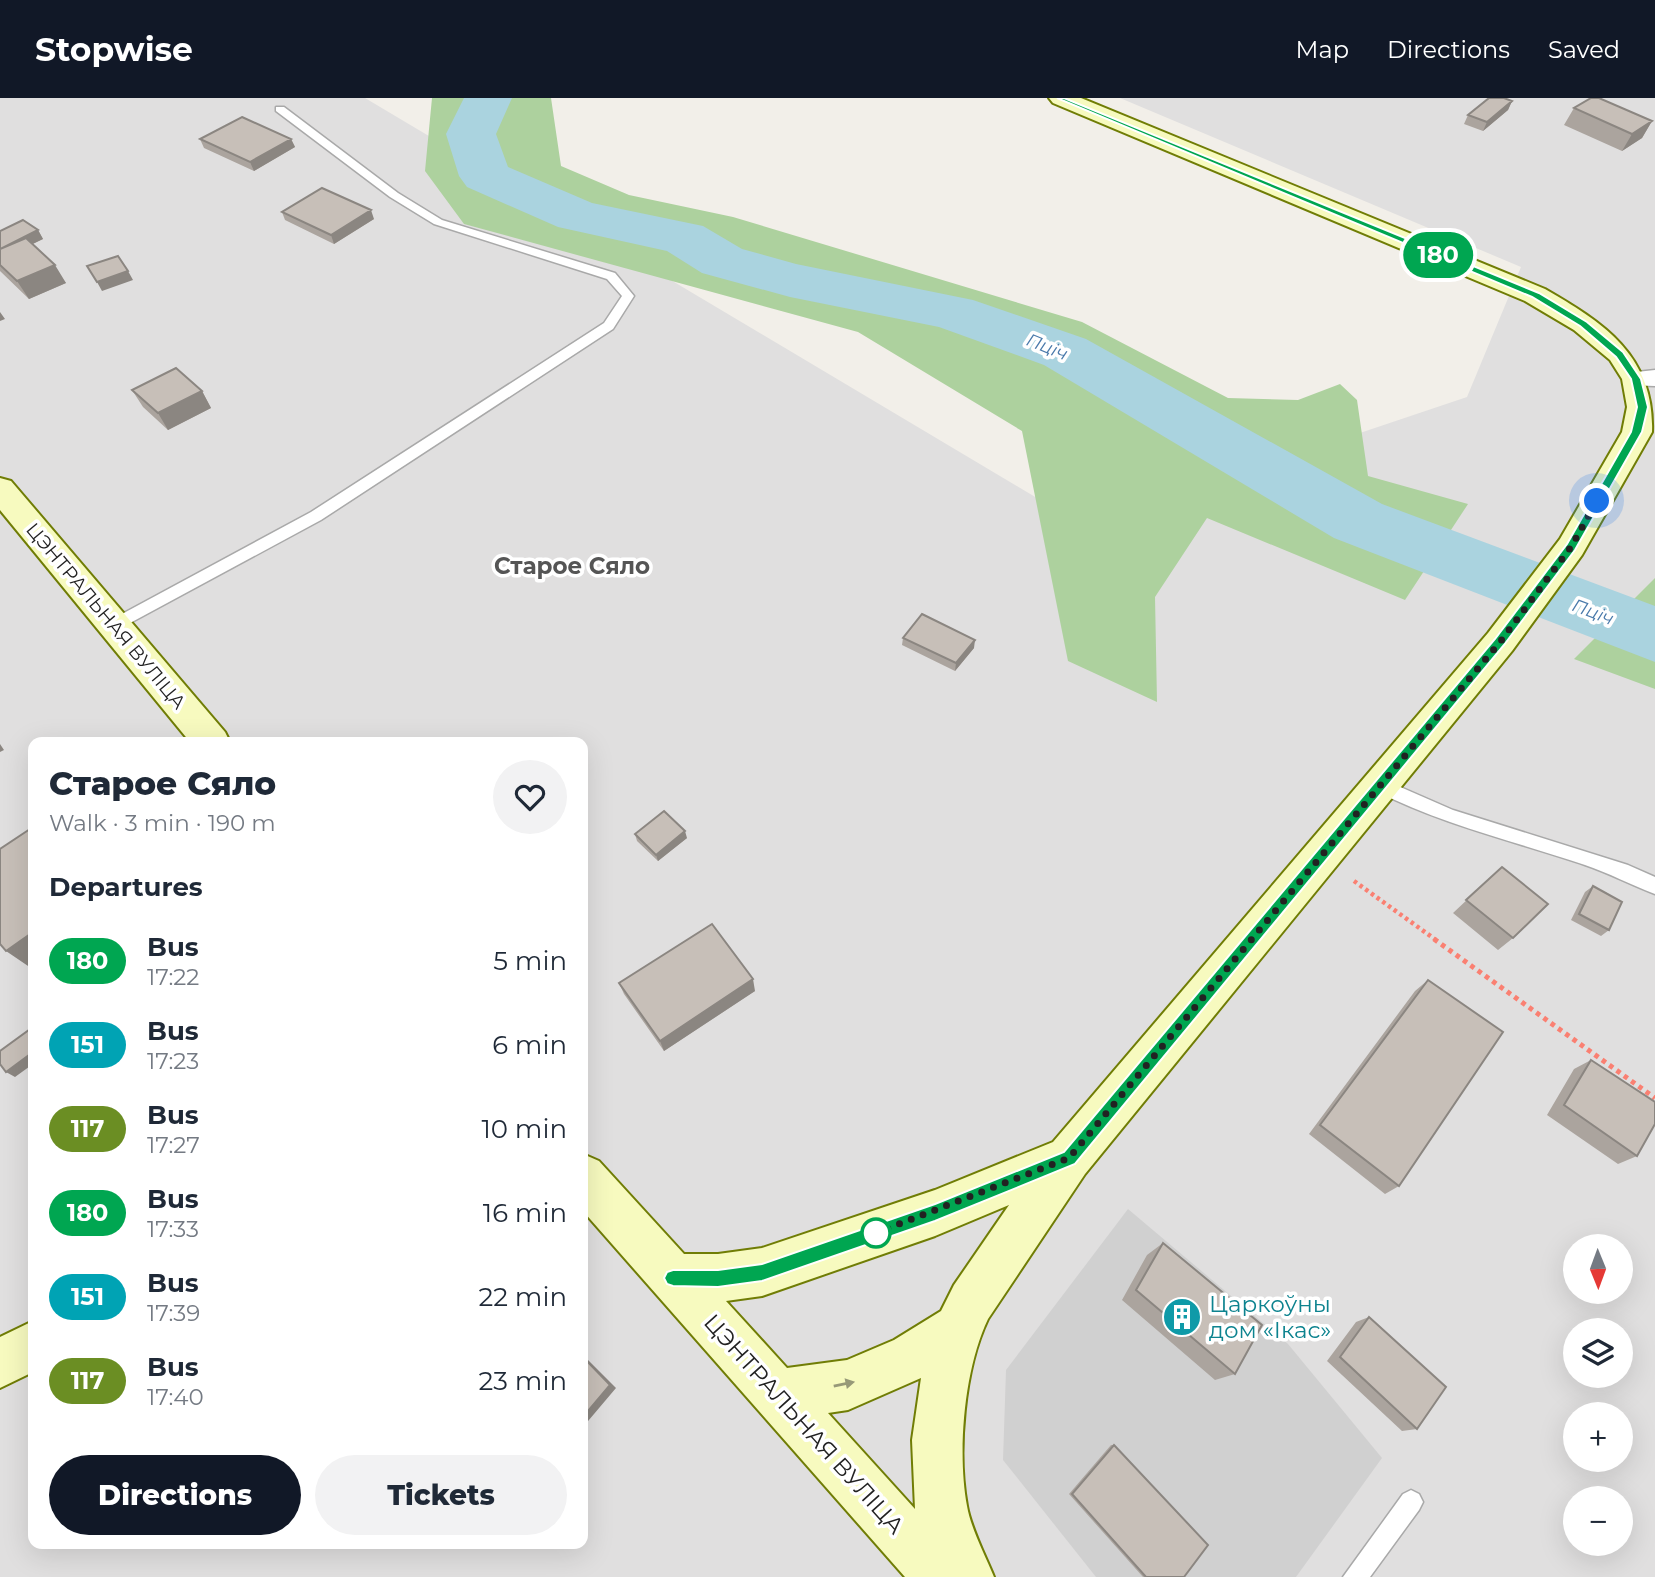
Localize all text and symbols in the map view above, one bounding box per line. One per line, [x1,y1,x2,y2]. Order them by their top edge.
text: Stopwise [35,29,193,69]
text: Map [1296,35,1349,64]
text: Directions [1387,35,1510,64]
text: Saved [1548,35,1620,64]
line badge: 180 [1398,232,1478,278]
text: 180 [1417,240,1459,269]
water label: Пціч [1023,329,1071,365]
your location [1579,483,1614,518]
street label: ЦЭНТРАЛЬНАЯ ВУЛІЦА [21,518,191,714]
district label: Старое Сяло [494,552,650,580]
water label: Пціч [1569,594,1617,630]
button: heart [493,760,567,834]
text: Старое Сяло [49,763,276,803]
text: Walk · 3 min · 190 m [49,809,276,837]
text: Departures [49,871,203,903]
text: Bus [147,931,199,963]
text: 5 min [493,945,567,977]
text: 180 [67,946,108,975]
text: 17:22 [147,963,199,991]
text: Bus [147,1015,199,1047]
text: 6 min [492,1029,567,1061]
text: 151 [71,1030,104,1059]
text: 17:23 [147,1047,199,1075]
text: Bus [147,1099,199,1131]
text: 10 min [481,1113,567,1145]
text: 117 [71,1114,104,1143]
text: 17:27 [147,1131,200,1159]
text: Bus [147,1183,199,1215]
text: 16 min [483,1197,567,1229]
text: 180 [67,1198,108,1227]
text: 17:33 [147,1215,199,1243]
unlabelled marker [861,1218,891,1248]
north arrow [1563,1234,1633,1304]
map controls [1563,1234,1633,1556]
text: Bus [147,1267,199,1299]
text: 22 min [478,1281,567,1313]
text: 151 [71,1282,104,1311]
place label: Царкоўны дом «Ікас» [1209,1290,1331,1344]
building icon: Царкоўны дом «Ікас» [1161,1296,1203,1338]
text: 17:39 [147,1299,200,1327]
street label: ЦЭНТРАЛЬНАЯ ВУЛІЦА [698,1308,910,1540]
button: layers [1563,1318,1633,1388]
text: Bus [147,1351,199,1383]
text: 23 min [479,1365,567,1397]
text: 117 [71,1366,104,1395]
one-way arrow [833,1379,855,1390]
text: 17:40 [147,1383,204,1411]
button: + [1563,1402,1633,1472]
button: Directions [49,1455,301,1535]
button: Tickets [315,1455,567,1535]
button: − [1563,1486,1633,1556]

